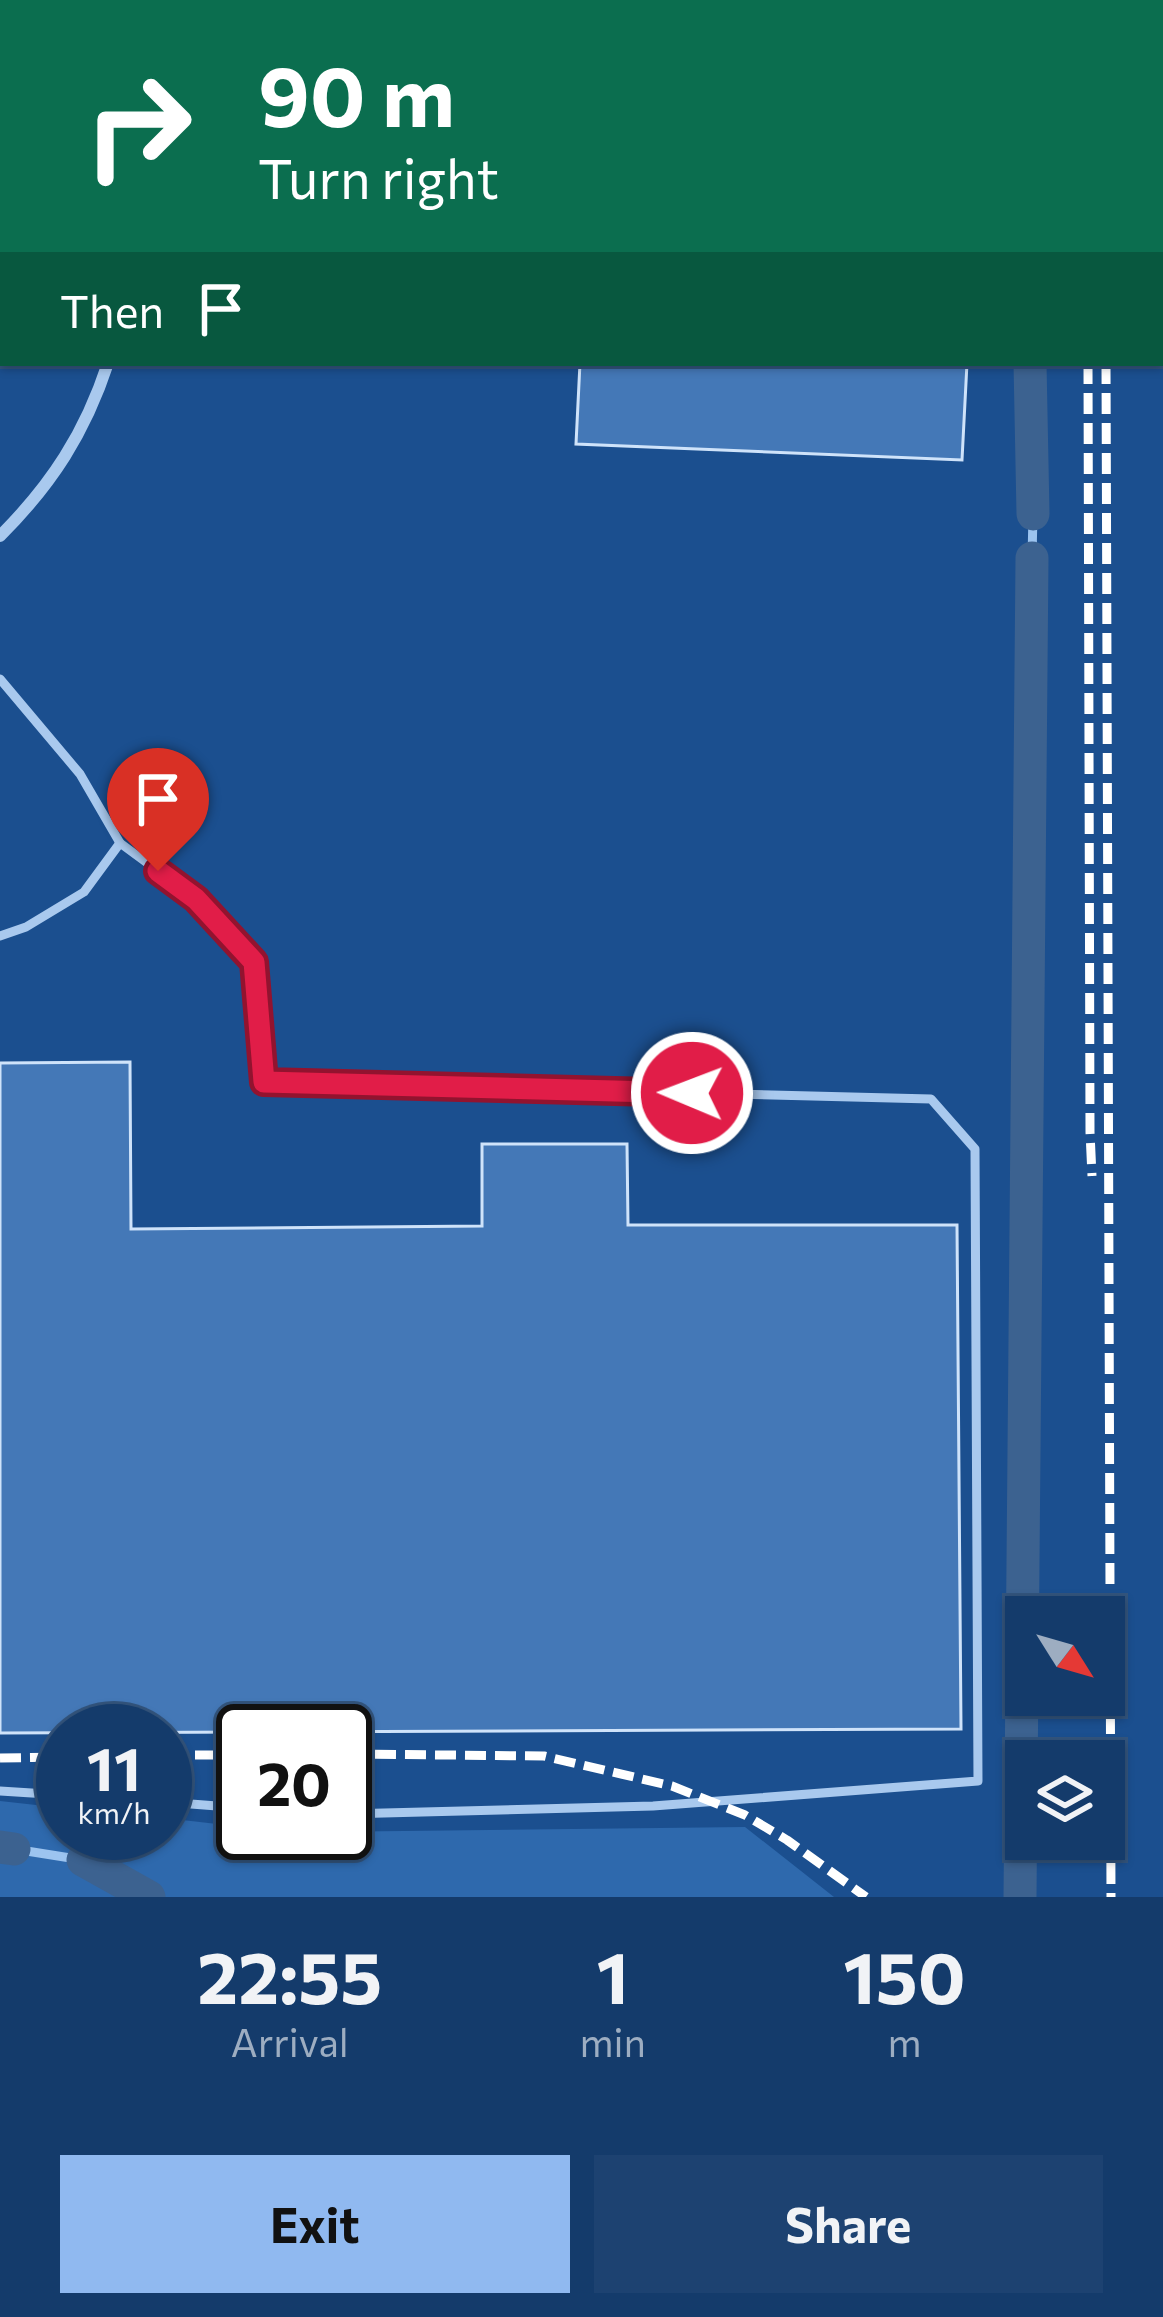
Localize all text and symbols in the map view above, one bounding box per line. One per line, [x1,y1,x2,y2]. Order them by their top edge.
text: 90 m [258,42,455,144]
icon: right [60,48,216,204]
text: Turn right [258,144,499,210]
icon: arrive [188,276,254,342]
text: Then [60,282,164,337]
pin [107,748,209,871]
icon: arrive [125,766,191,832]
position arrow [629,1030,755,1156]
north arrow [1005,1596,1125,1716]
map controls [1005,1596,1125,1860]
speed limit sign: 20 [216,1704,372,1860]
text: 11 [87,1730,141,1803]
button: layers [1005,1740,1125,1860]
text: km/h [78,1793,150,1830]
text: 22:55 [197,1931,382,2019]
text: 1 [596,1931,629,2019]
text: 150 [843,1931,966,2019]
text: Arrival [231,2017,349,2065]
text: min [580,2017,646,2065]
text: m [887,2017,922,2065]
button: Exit [60,2155,570,2293]
button: Share [594,2155,1103,2293]

